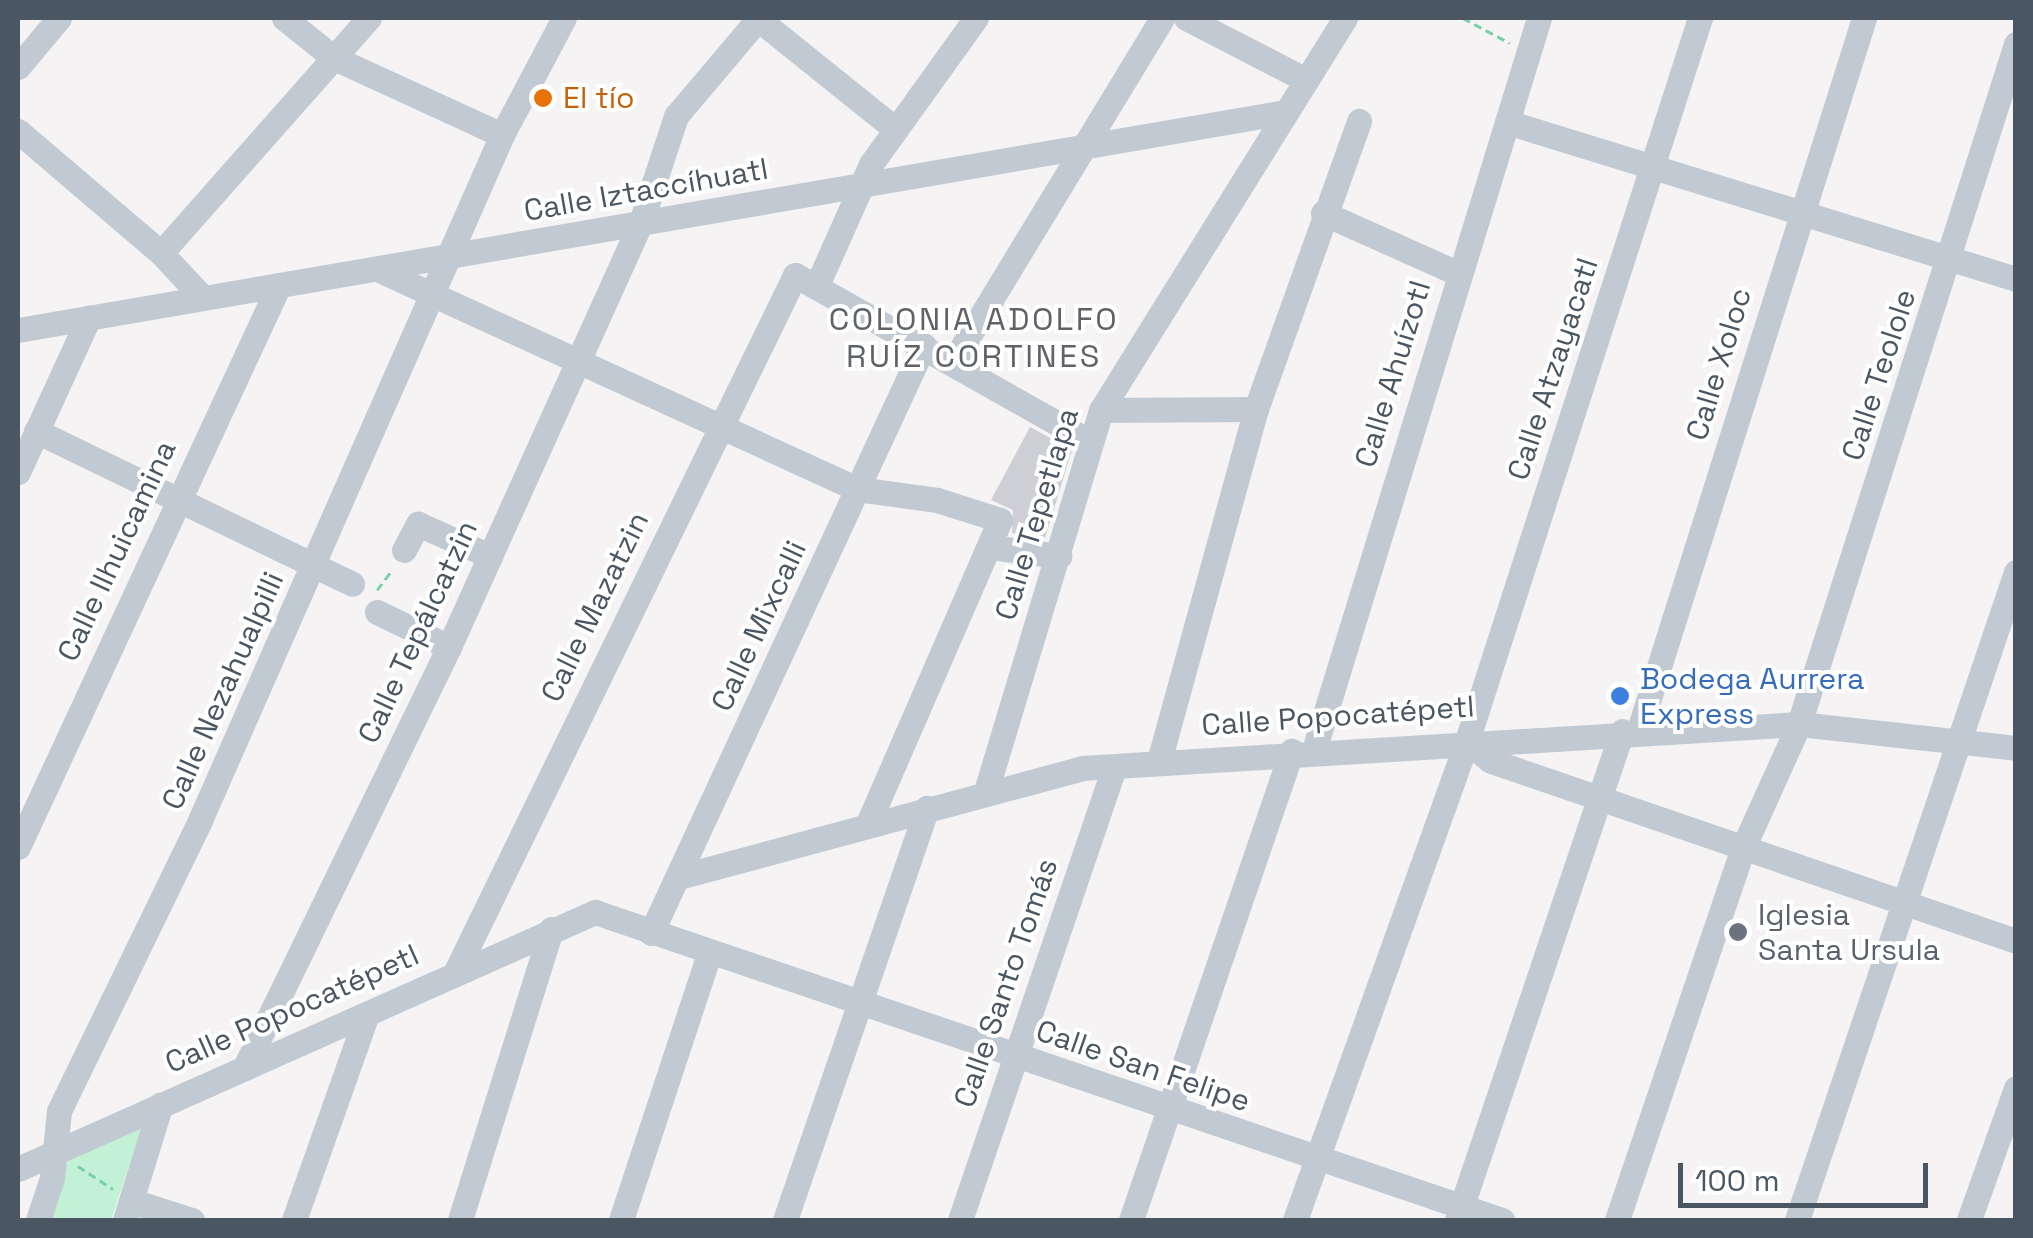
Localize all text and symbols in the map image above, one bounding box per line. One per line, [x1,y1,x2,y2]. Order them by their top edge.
place label: El tío [563,80,635,116]
marker: El tío [532,87,554,109]
street label: Calle Iztaccíhuatl [521,151,771,229]
street label: Calle Atzayacatl [1500,253,1606,485]
street label: Calle Ahuízotl [1347,276,1439,472]
street label: Calle Xoloc [1679,283,1759,445]
street label: Calle Teolole [1834,285,1924,465]
district label: COLONIA ADOLFO RUÍZ CORTINES [828,301,1120,376]
street label: Calle Tepetlapa [988,403,1086,625]
street label: Calle Ilhuicamina [50,435,184,667]
street label: Calle Mazatzin [533,506,657,708]
street label: Calle Tepálcatzin [350,515,486,749]
street label: Calle Mixcalli [704,535,814,717]
street label: Calle Nezahualpilli [154,567,292,815]
place label: Bodega Aurrera Express [1640,661,1865,732]
marker: Bodega Aurrera Express [1609,685,1631,707]
street label: Calle Popocatépetl [1200,689,1476,743]
street label: Calle Santo Tomás [946,853,1066,1113]
place label: Iglesia Santa Ursula [1758,897,1940,968]
marker: Iglesia Santa Ursula [1727,921,1749,943]
street label: Calle Popocatépetl [160,937,424,1081]
street label: Calle San Felipe [1031,1013,1255,1119]
scale bar [1683,1143,1933,1205]
text: 100 m [1695,1161,1780,1200]

